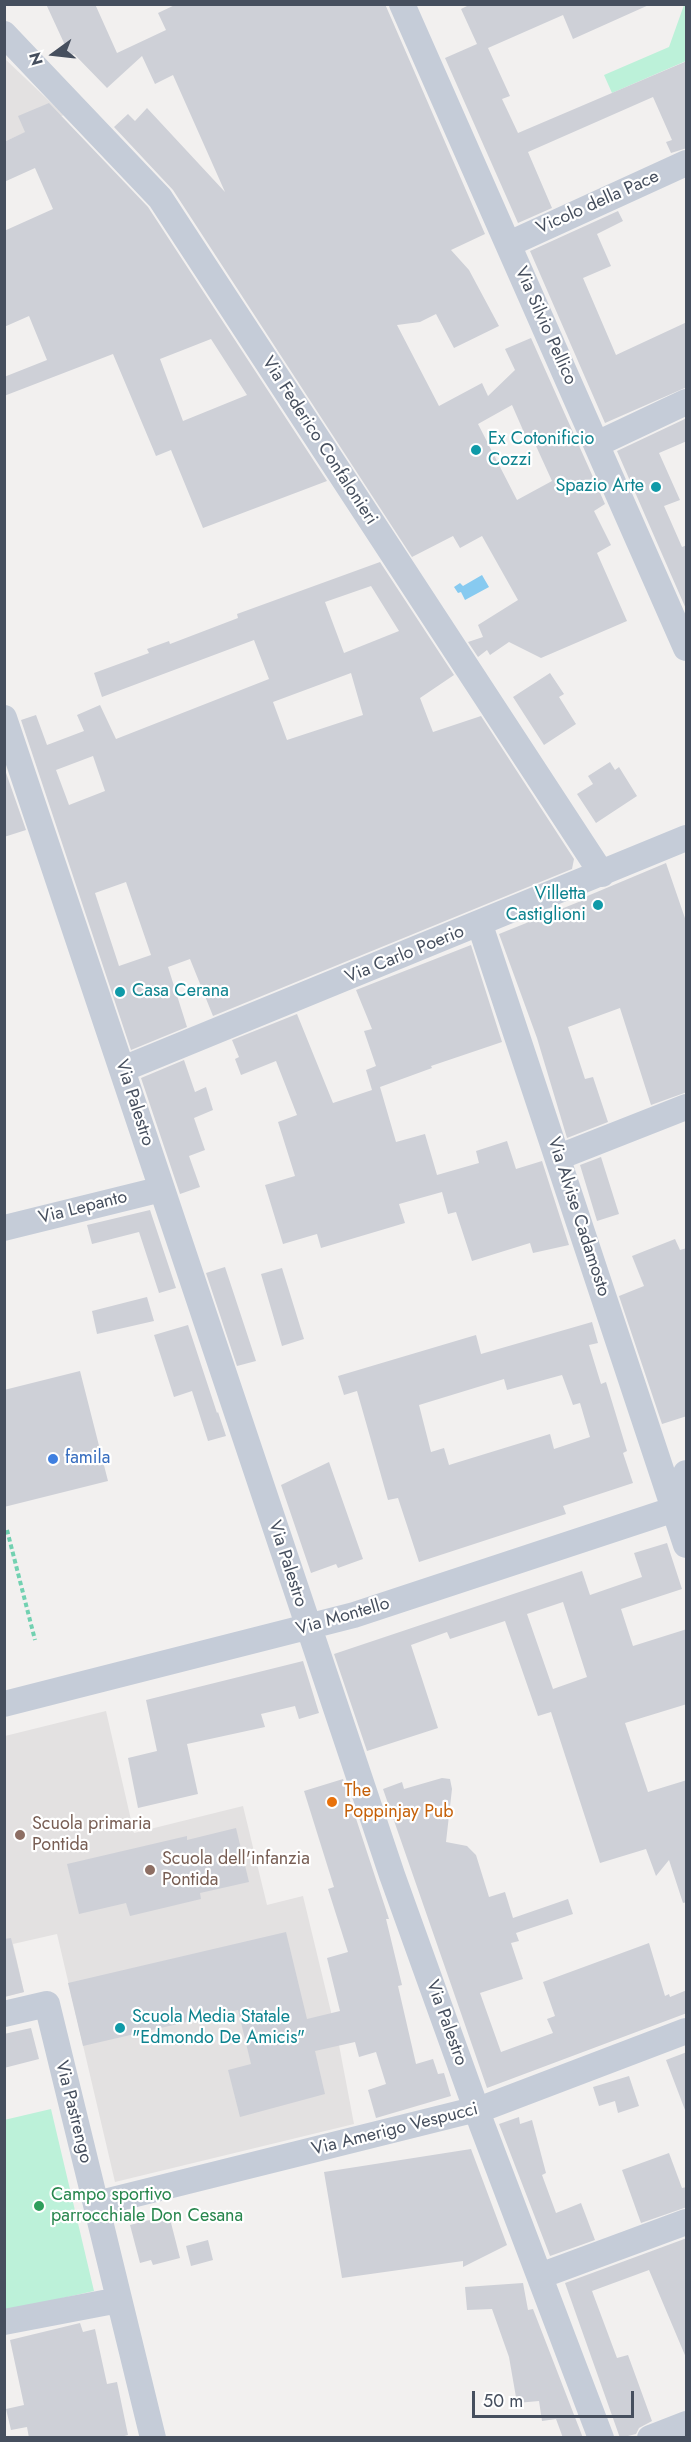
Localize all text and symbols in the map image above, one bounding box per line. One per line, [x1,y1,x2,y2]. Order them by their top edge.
north arrow [24,24,84,84]
text: N [23,50,49,68]
street label: Vicolo della Pace [533,166,663,240]
street label: Via Silvio Pellico [509,264,581,388]
street label: Via Federico Confalonieri [257,353,381,529]
place label: Ex Cotonificio Cozzi [488,429,594,472]
marker: Ex Cotonificio Cozzi [469,443,483,457]
place label: Spazio Arte [555,476,644,498]
marker: Spazio Arte [649,480,663,494]
place label: Villetta Castiglioni [506,884,586,926]
marker: Villetta Castiglioni [591,898,605,912]
street label: Via Carlo Poerio [342,921,468,989]
place label: Casa Cerana [132,981,229,1003]
marker: Casa Cerana [113,985,127,999]
street label: Via Palestro [110,1057,158,1149]
street label: Via Alvise Cadamosto [542,1135,614,1299]
street label: Via Lepanto [36,1187,130,1229]
place label: famila [65,1448,110,1470]
marker: famila [46,1452,60,1466]
street label: Via Palestro [263,1518,311,1610]
street label: Via Montello [294,1593,392,1641]
place label: The Poppinjay Pub [344,1781,453,1824]
marker: The Poppinjay Pub [325,1795,339,1809]
place label: Scuola primaria Pontida [32,1814,151,1856]
marker: Scuola primaria Pontida [13,1828,27,1842]
place label: Scuola dell'infanzia Pontida [162,1849,310,1892]
marker: Scuola dell'infanzia Pontida [143,1863,157,1877]
street label: Via Palestro [421,1977,471,2069]
place label: Scuola Media Statale "Edmondo De Amicis" [132,2007,305,2050]
marker: Scuola Media Statale "Edmondo De Amicis" [113,2021,127,2035]
street label: Via Pastrengo [50,2059,96,2165]
street label: Via Amerigo Vespucci [310,2099,480,2161]
place label: Campo sportivo parrocchiale Don Cesana [51,2185,243,2228]
marker: Campo sportivo parrocchiale Don Cesana [32,2199,46,2213]
scale bar [475,2379,637,2417]
text: 50 m [483,2388,523,2414]

